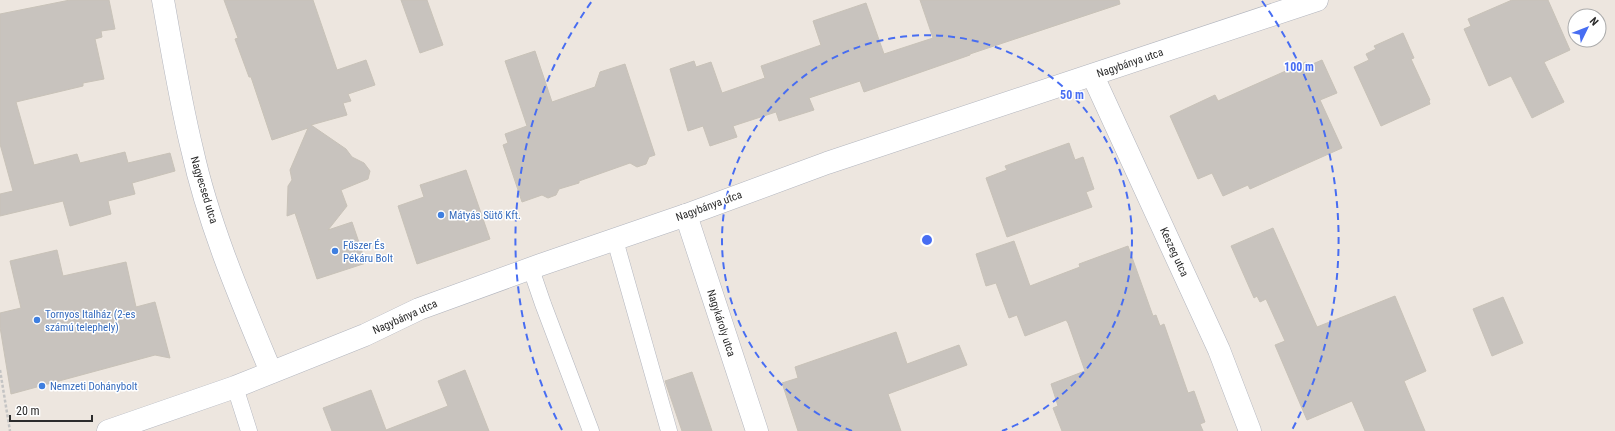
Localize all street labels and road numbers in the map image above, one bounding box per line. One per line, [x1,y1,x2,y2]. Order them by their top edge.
street label: Nagybánya utca [1095,46,1165,80]
street label: Nagyecsed utca [188,155,220,225]
street label: Nagybánya utca [674,188,744,224]
street label: Keszeg utca [1157,225,1191,279]
street label: Nagykároly utca [704,288,738,358]
street label: Nagybánya utca [371,297,439,337]

